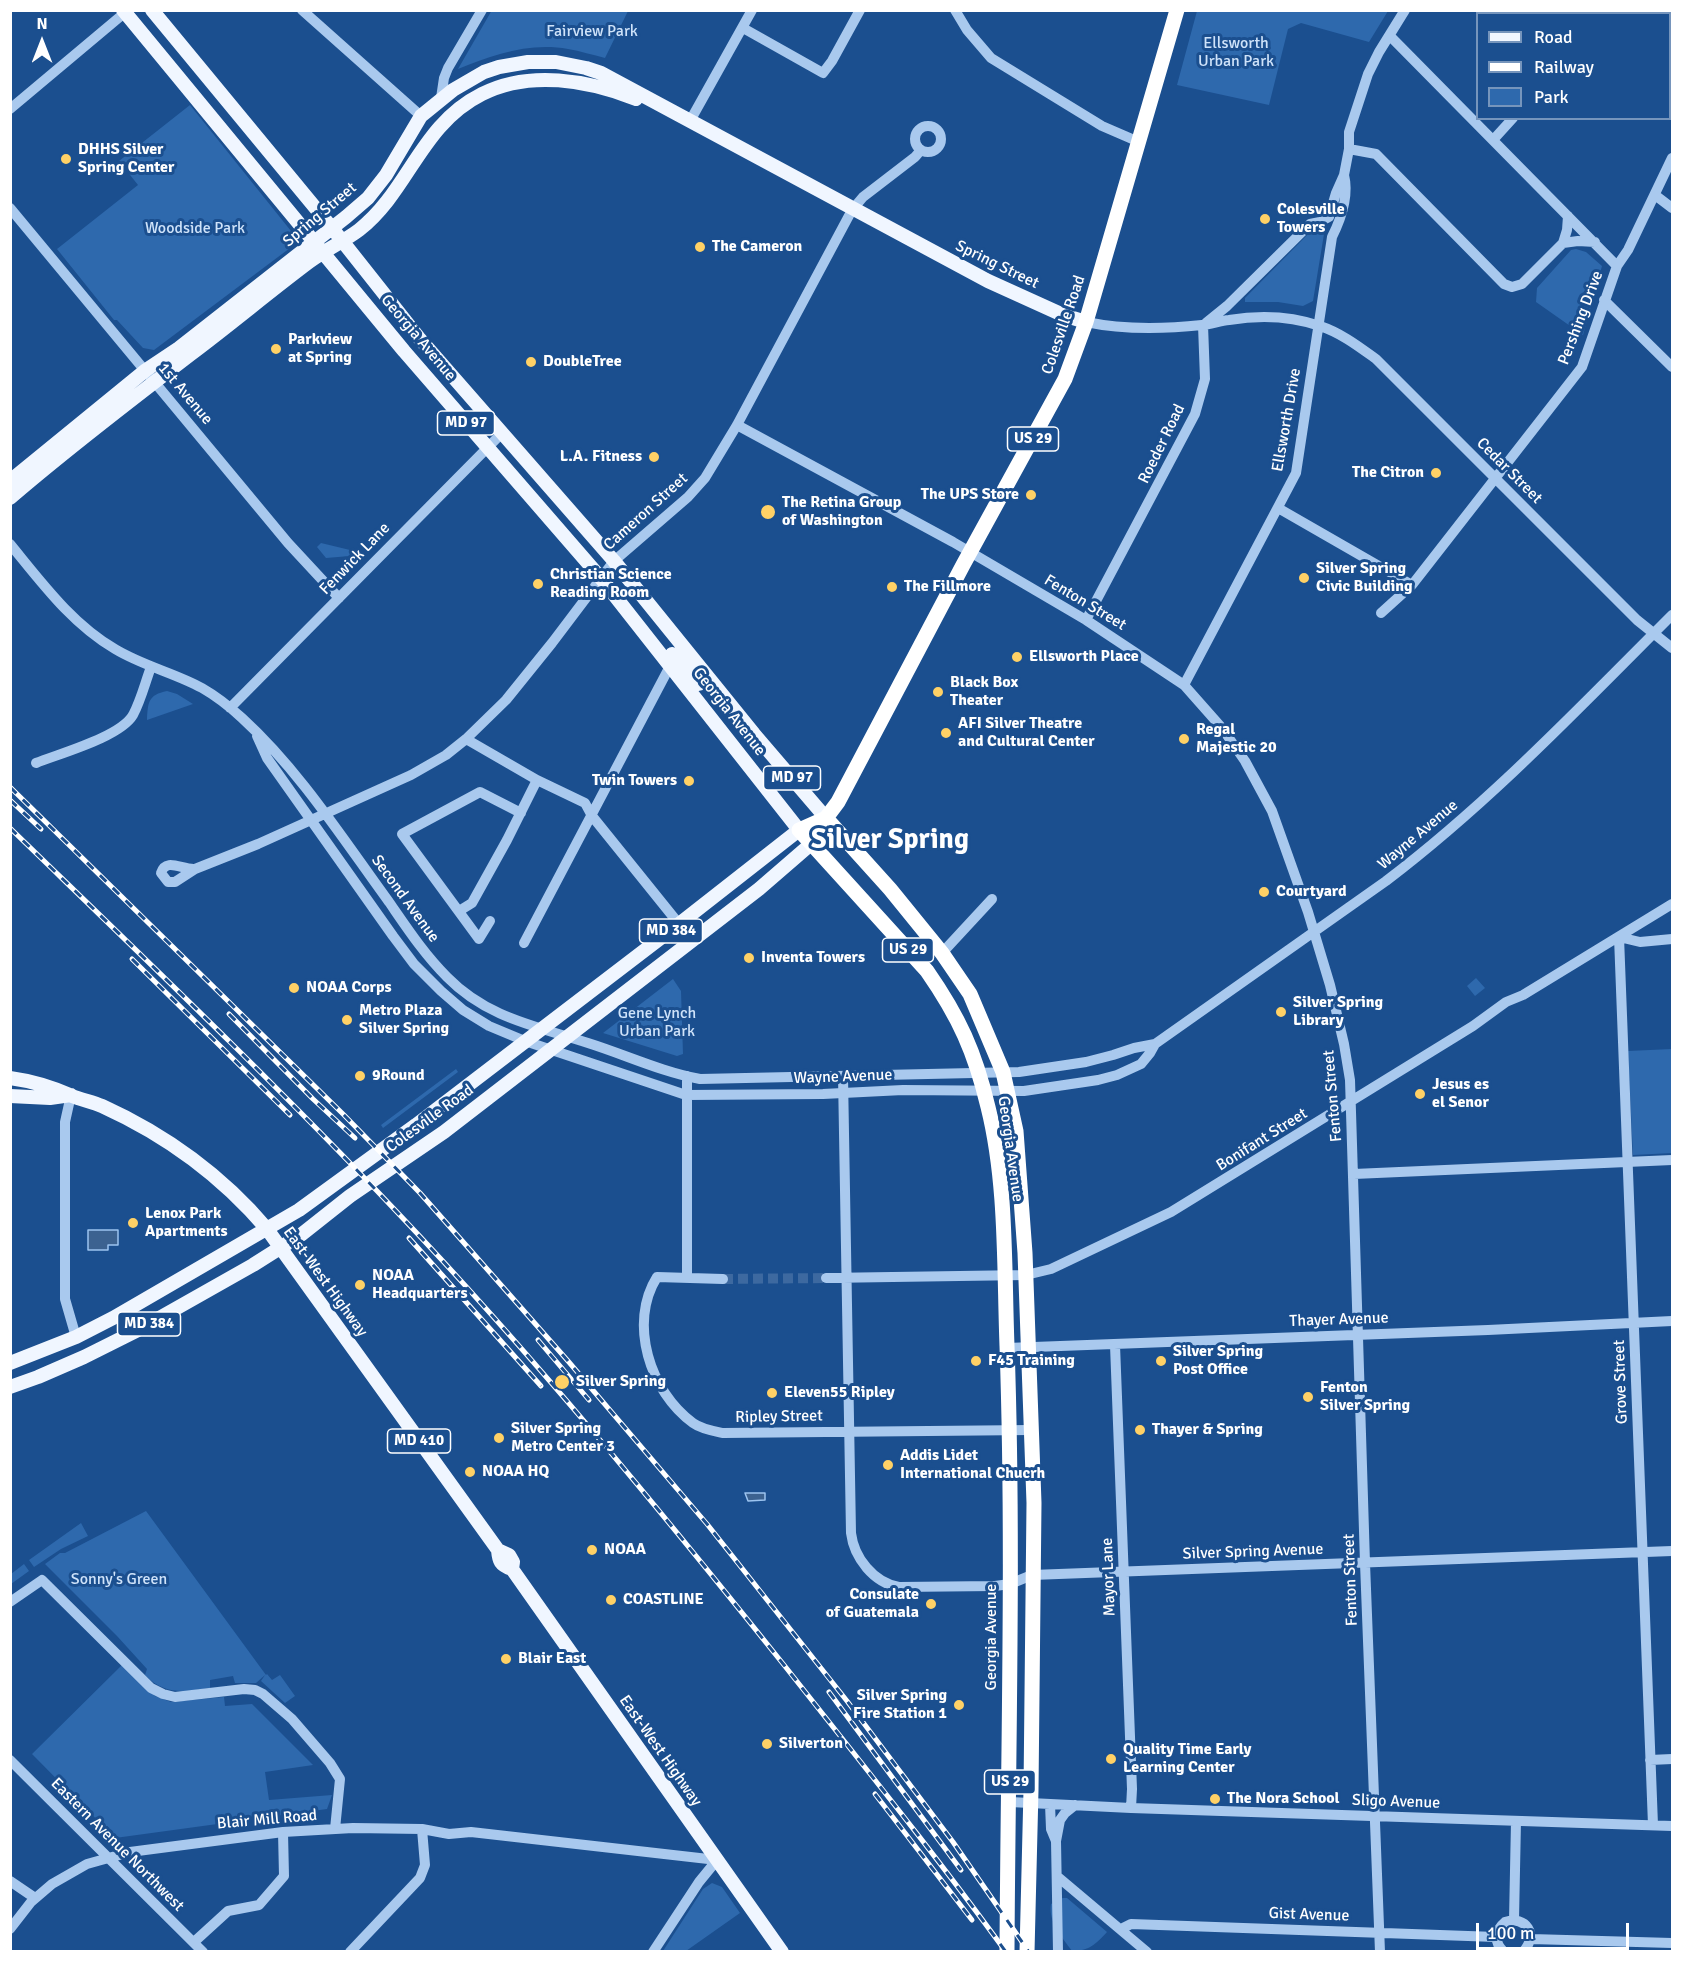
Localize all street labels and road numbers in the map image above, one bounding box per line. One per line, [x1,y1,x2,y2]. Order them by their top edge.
street label: Spring Street [279,179,361,251]
street label: Spring Street [952,237,1042,293]
street label: Pershing Drive [1554,268,1608,368]
street label: Colesville Road [1038,273,1090,377]
street label: Georgia Avenue [376,291,460,385]
street label: 1st Avenue [154,359,216,429]
street label: Ellsworth Drive [1268,367,1306,473]
street label: Roeder Road [1135,401,1189,487]
road number: MD 97 [438,411,494,435]
road number: US 29 [1008,427,1058,451]
street label: Cedar Street [1472,434,1546,508]
street label: Cameron Street [600,469,692,555]
street label: Fenwick Lane [316,519,394,599]
street label: Fenton Street [1040,571,1130,635]
street label: Georgia Avenue [689,664,769,760]
road number: MD 97 [764,766,820,790]
street label: Wayne Avenue [1374,796,1462,874]
street label: Second Avenue [367,852,443,946]
road number: MD 384 [640,919,702,943]
road number: US 29 [882,938,934,962]
street label: Fenton Street [1319,1049,1347,1143]
street label: Wayne Avenue [793,1066,893,1088]
street label: Colesville Road [382,1081,478,1157]
street label: Georgia Avenue [993,1095,1027,1203]
street label: Bonifant Street [1213,1104,1311,1176]
street label: East-West Highway [279,1223,371,1341]
street label: Thayer Avenue [1289,1309,1389,1331]
road number: MD 384 [118,1312,180,1336]
street label: Grove Street [1610,1340,1632,1424]
street label: Ripley Street [735,1407,823,1427]
road number: MD 410 [388,1429,450,1453]
street label: Fenton Street [1340,1534,1362,1626]
street label: Mayor Lane [1098,1537,1120,1617]
street label: Silver Spring Avenue [1182,1540,1324,1564]
street label: Georgia Avenue [982,1584,1002,1690]
street label: East-West Highway [615,1692,705,1810]
road number: US 29 [984,1770,1036,1794]
street label: Eastern Avenue Northwest [46,1774,188,1916]
street label: Sligo Avenue [1352,1791,1440,1813]
street label: Blair Mill Road [216,1806,318,1834]
street label: Gist Avenue [1268,1904,1350,1926]

